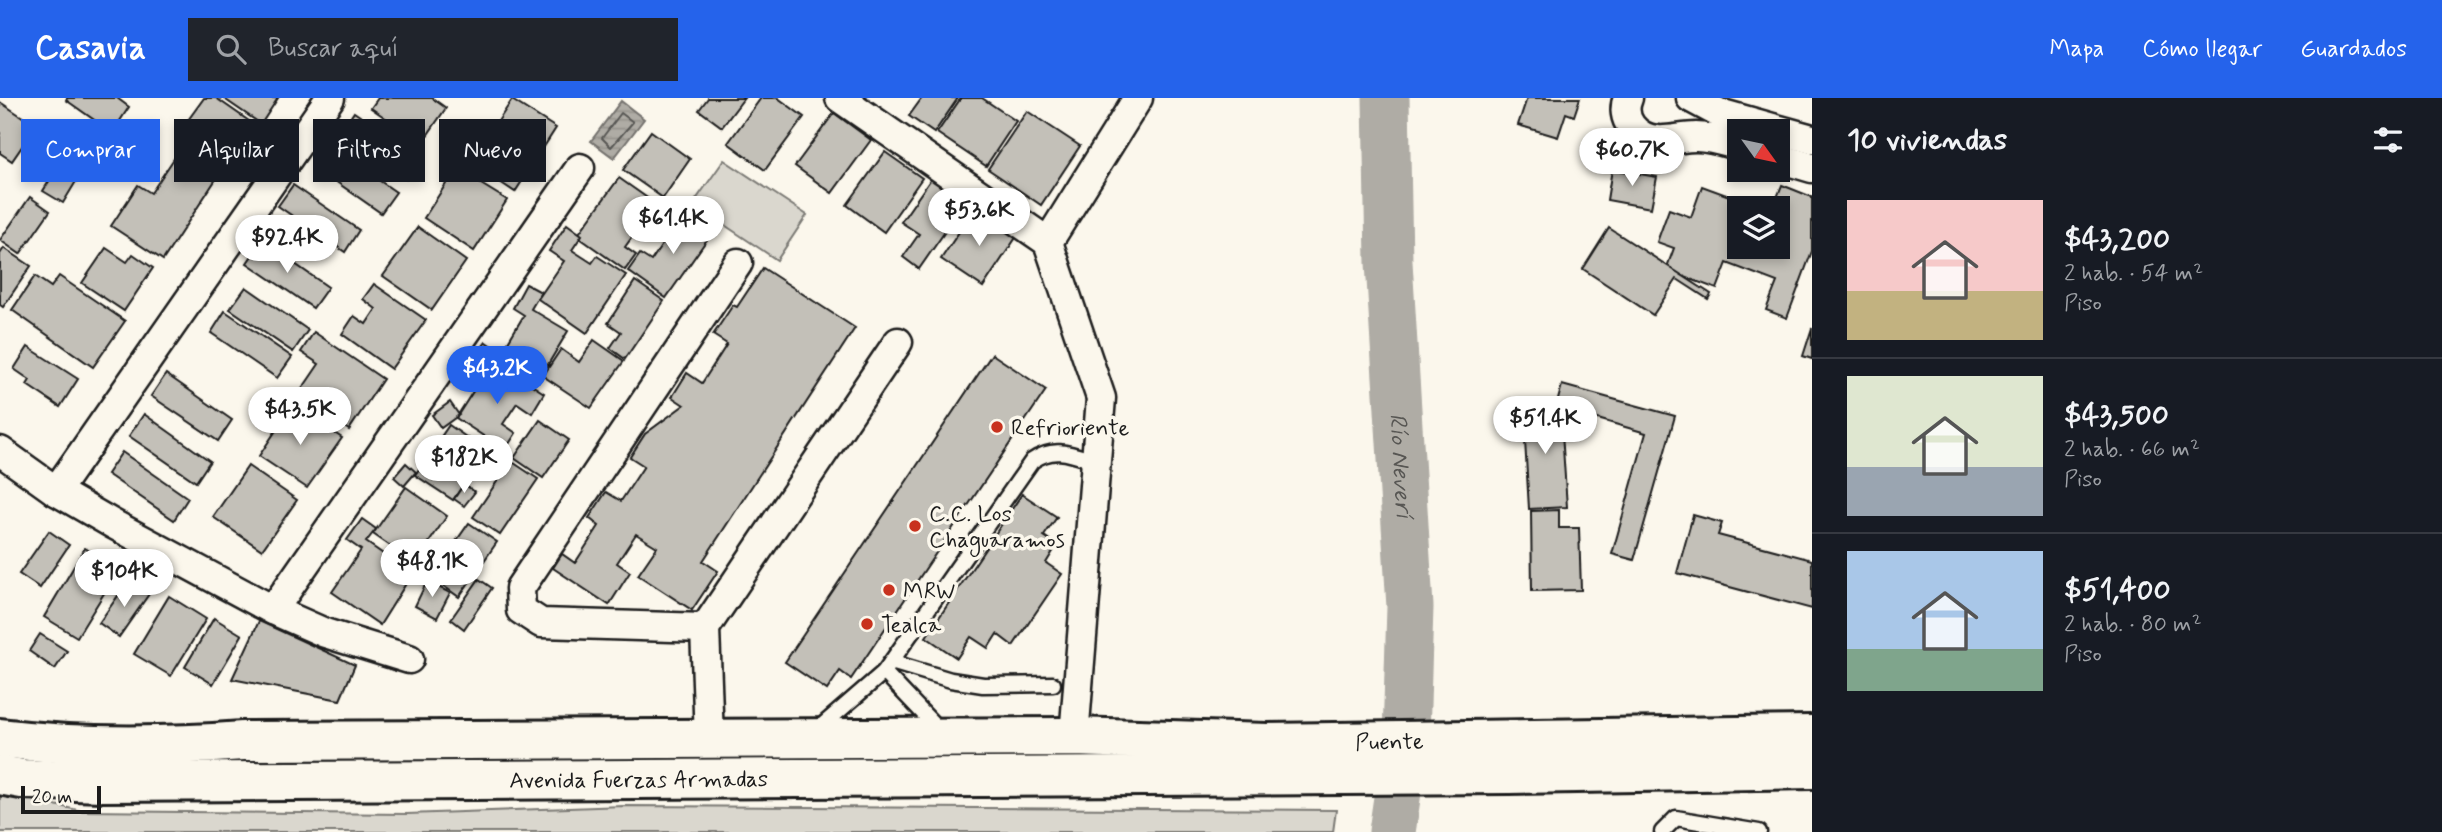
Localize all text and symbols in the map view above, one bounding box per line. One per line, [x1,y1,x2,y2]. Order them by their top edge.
search box [188,18,678,81]
text: Casavia [35,27,146,71]
icon: search [212,30,250,68]
text: Buscar aquí [268,32,399,66]
text: Mapa [2049,34,2104,65]
text: Cómo llegar [2142,34,2262,65]
text: Guardados [2300,34,2407,65]
chip: Comprar [21,119,160,182]
chip: Alquilar [174,119,299,182]
chip: Filtros [313,119,425,182]
chip: Nuevo [439,119,546,182]
north arrow [1727,119,1790,182]
map controls [1727,119,1790,259]
text: 10 viviendas [1847,121,2007,160]
icon: filters [2369,121,2407,159]
pin: $60.7K [1575,129,1689,188]
text: $60.7K [1595,136,1669,166]
pin: $53.6K [922,188,1036,248]
text: $53.6K [944,196,1014,226]
button: layers [1727,196,1790,259]
pin: $61.4K [616,197,730,256]
text: $61.4K [638,204,708,234]
pin: $92.4K [230,216,344,275]
text: $43,200 [2064,220,2170,259]
text: $92.4K [251,223,323,253]
icon: home [1903,228,1987,312]
text: 2 hab. · 54 m² [2064,259,2203,289]
text: Piso [2064,289,2102,319]
pin: $43.2K [440,346,554,406]
text: $43.2K [463,354,531,384]
pin: $43.5K [243,388,357,447]
text: $43.5K [264,395,336,425]
pin: $51.4K [1488,396,1602,456]
text: $43,500 [2064,396,2169,435]
text: $51.4K [1509,404,1581,434]
icon: home [1903,404,1987,488]
water label: Río Neverí [1381,412,1419,521]
place label: Refrioriente [1011,414,1130,444]
marker: Refrioriente [989,419,1005,435]
text: 2 hab. · 66 m² [2064,435,2200,465]
pin: $182K [415,436,513,495]
text: $182K [431,443,497,473]
text: Piso [2064,465,2102,495]
place label: C.C. Los Chaguaramos [929,500,1065,558]
marker: C.C. Los Chaguaramos [907,518,923,534]
pin: $48.1K [375,540,489,599]
text: $48.1K [397,547,467,577]
pin: $104K [75,550,173,609]
text: $104K [91,557,157,587]
text: $51,400 [2064,571,2171,610]
place label: MRW [903,577,955,607]
icon: home [1903,579,1987,663]
marker: MRW [881,582,897,598]
text: 2 hab. · 80 m² [2064,610,2202,640]
place label: Tealca [881,611,941,641]
marker: Tealca [859,616,875,632]
text: Piso [2064,640,2102,670]
street label: Puente [1355,728,1424,759]
street label: Avenida Fuerzas Armadas [509,765,768,797]
scale bar [21,783,102,815]
text: 20 m [32,785,72,810]

